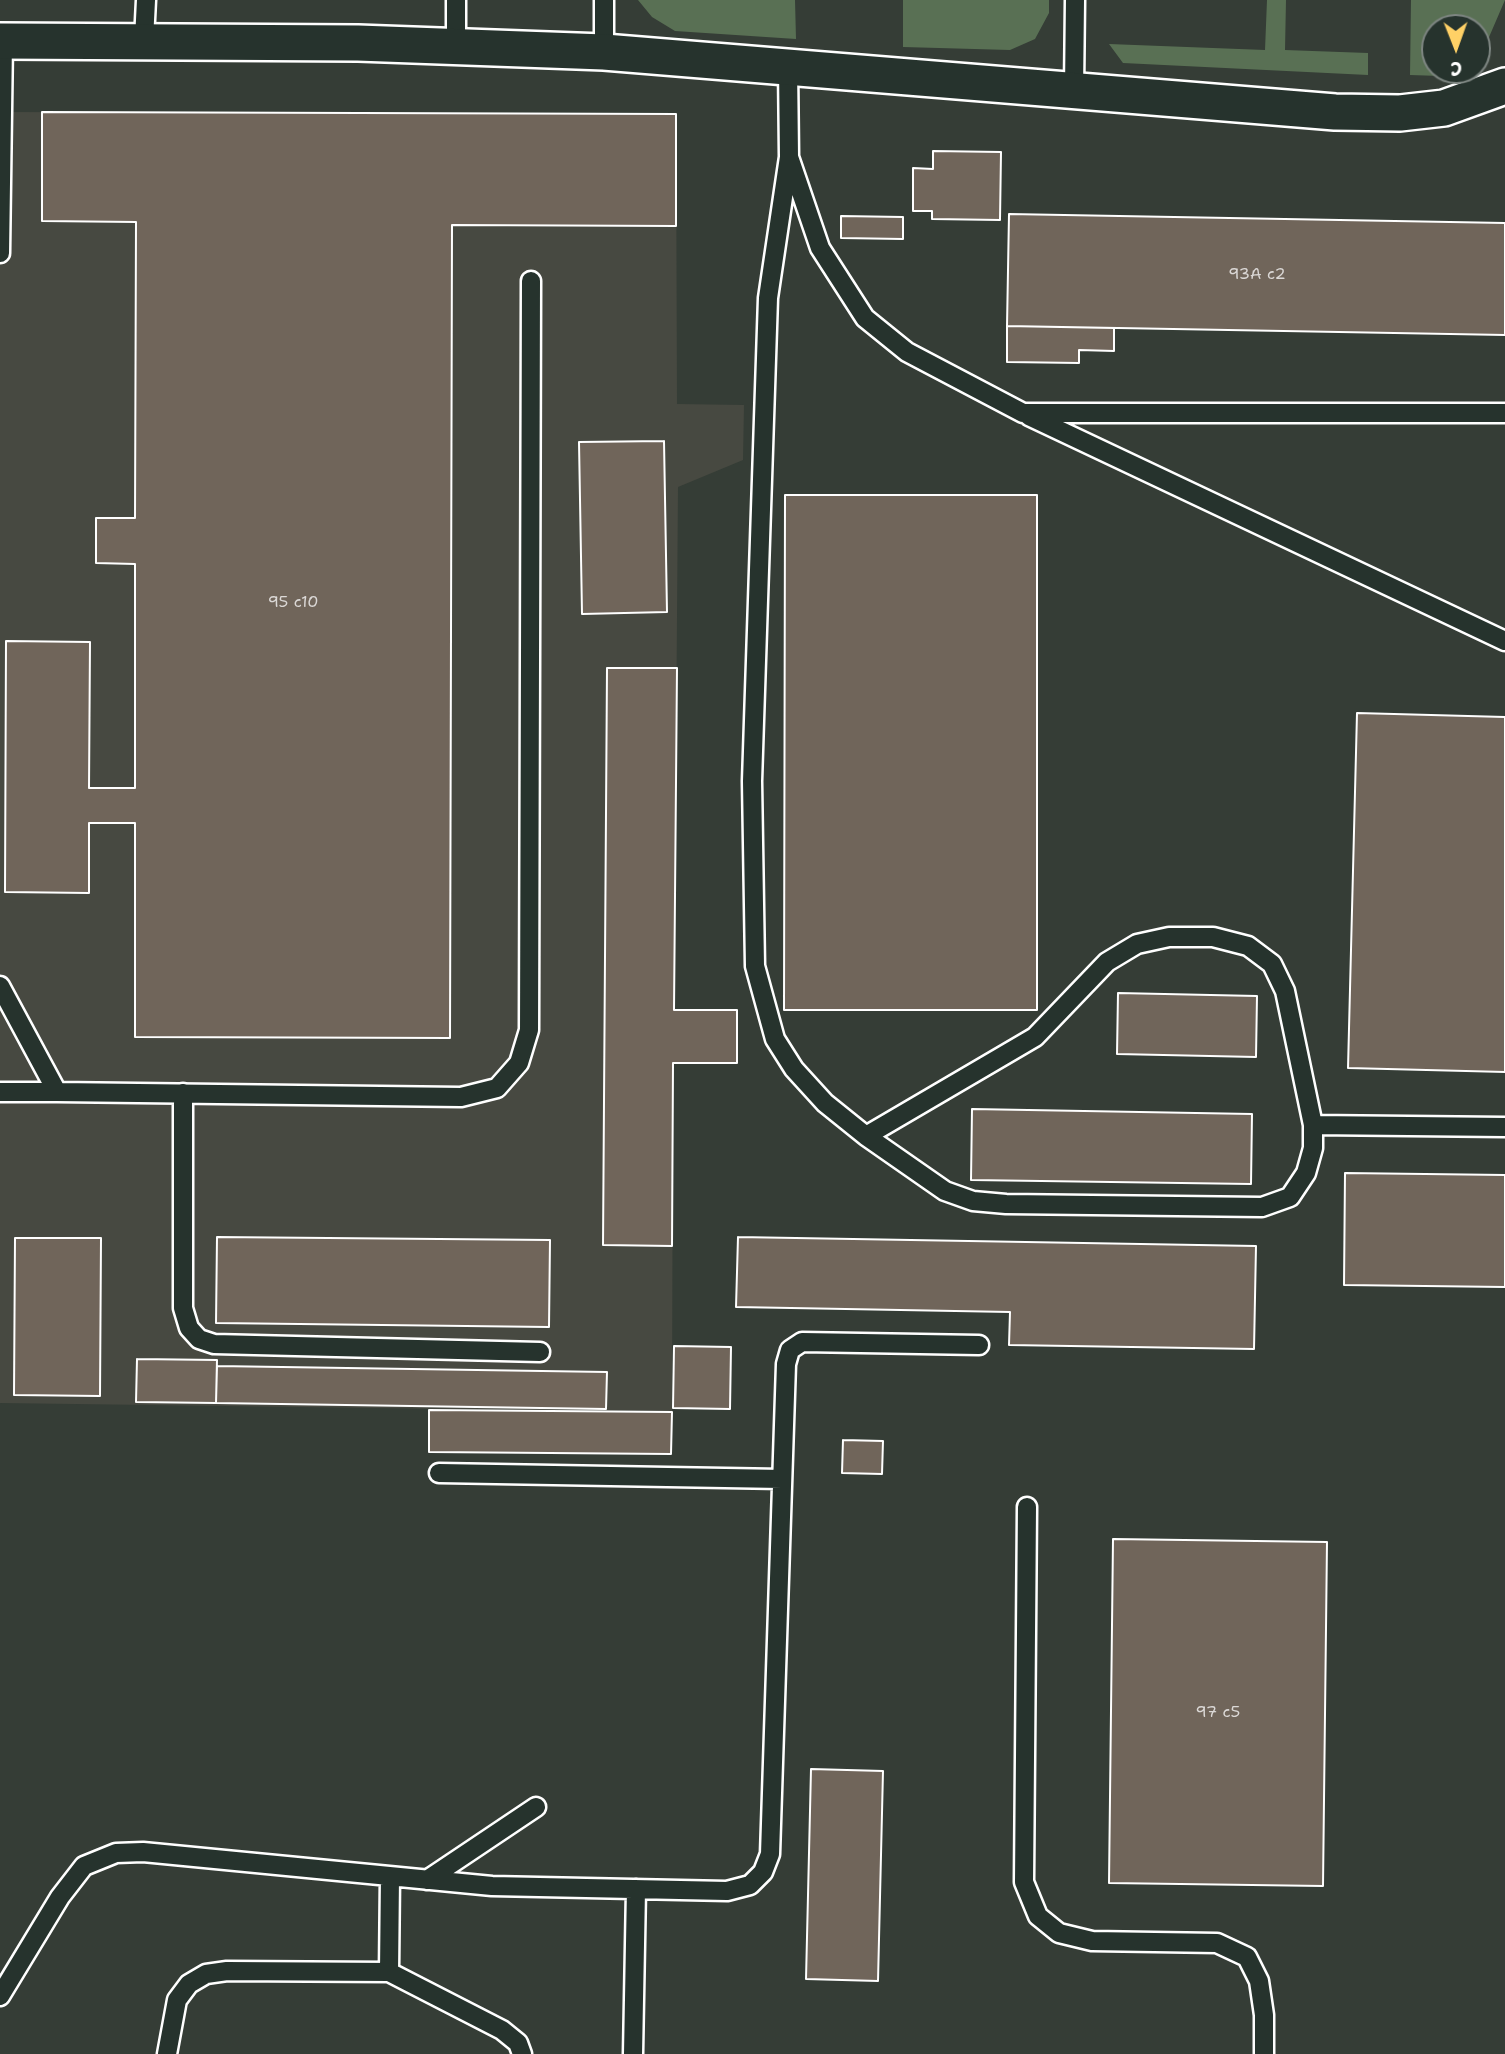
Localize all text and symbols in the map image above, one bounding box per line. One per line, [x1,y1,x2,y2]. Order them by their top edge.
north arrow [1421,14,1491,84]
text: С [1450,56,1462,81]
house number: 93А с2 [1228,265,1286,285]
house number: 95 с10 [268,593,318,613]
house number: 97 с5 [1196,1703,1240,1723]

